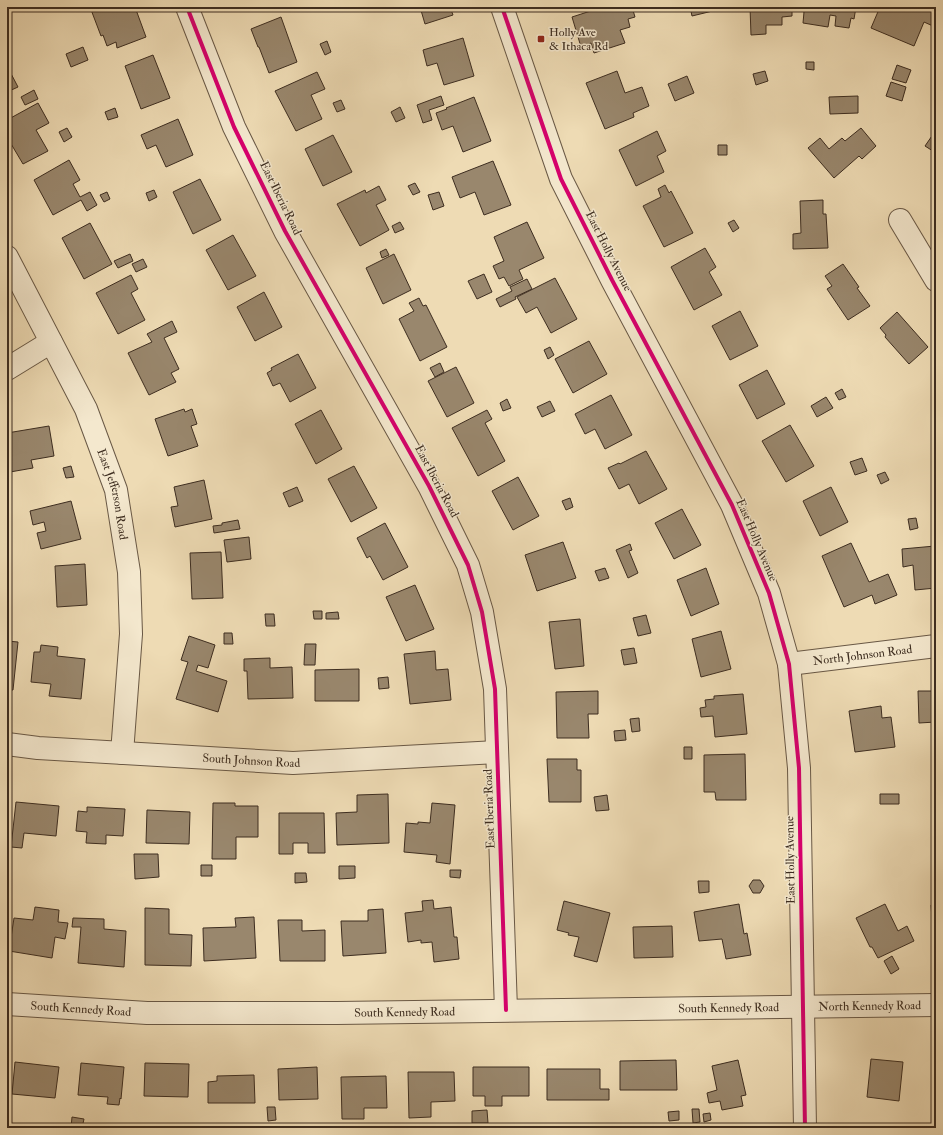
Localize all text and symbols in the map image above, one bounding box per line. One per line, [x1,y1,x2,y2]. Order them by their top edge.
place label: Holly Ave & Ithaca Rd [549,25,608,54]
marker: Holly Ave & Ithaca Rd [536,34,546,44]
street label: East Iberia Road [256,159,305,238]
street label: East Holly Avenue [582,209,635,294]
street label: East Iberia Road [411,442,462,520]
street label: East Jefferson Road [93,447,131,541]
street label: East Holly Avenue [732,497,781,584]
street label: North Johnson Road [812,642,913,669]
street label: South Johnson Road [202,751,301,771]
street label: East Iberia Road [481,769,498,849]
street label: East Holly Avenue [782,816,799,904]
street label: North Kennedy Road [818,998,921,1015]
street label: South Kennedy Road [30,999,132,1020]
street label: South Kennedy Road [678,1000,779,1016]
street label: South Kennedy Road [354,1004,455,1021]

